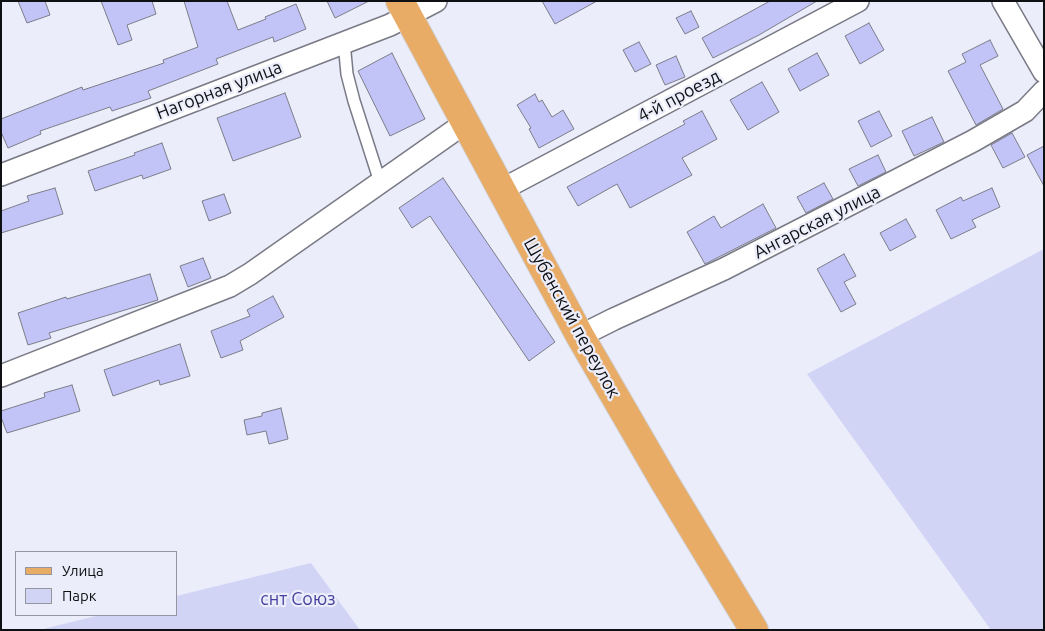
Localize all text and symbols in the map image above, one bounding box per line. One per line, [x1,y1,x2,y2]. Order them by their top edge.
street label: Нагорная улица [153,56,285,124]
street label: 4-й проезд [634,65,724,127]
street label: Ангарская улица [750,181,884,263]
street label: Шубенский переулок [519,234,625,402]
legend [15,551,178,616]
text: Улица [62,562,104,579]
text: Парк [62,587,97,604]
park label: снт Союз [260,588,336,610]

